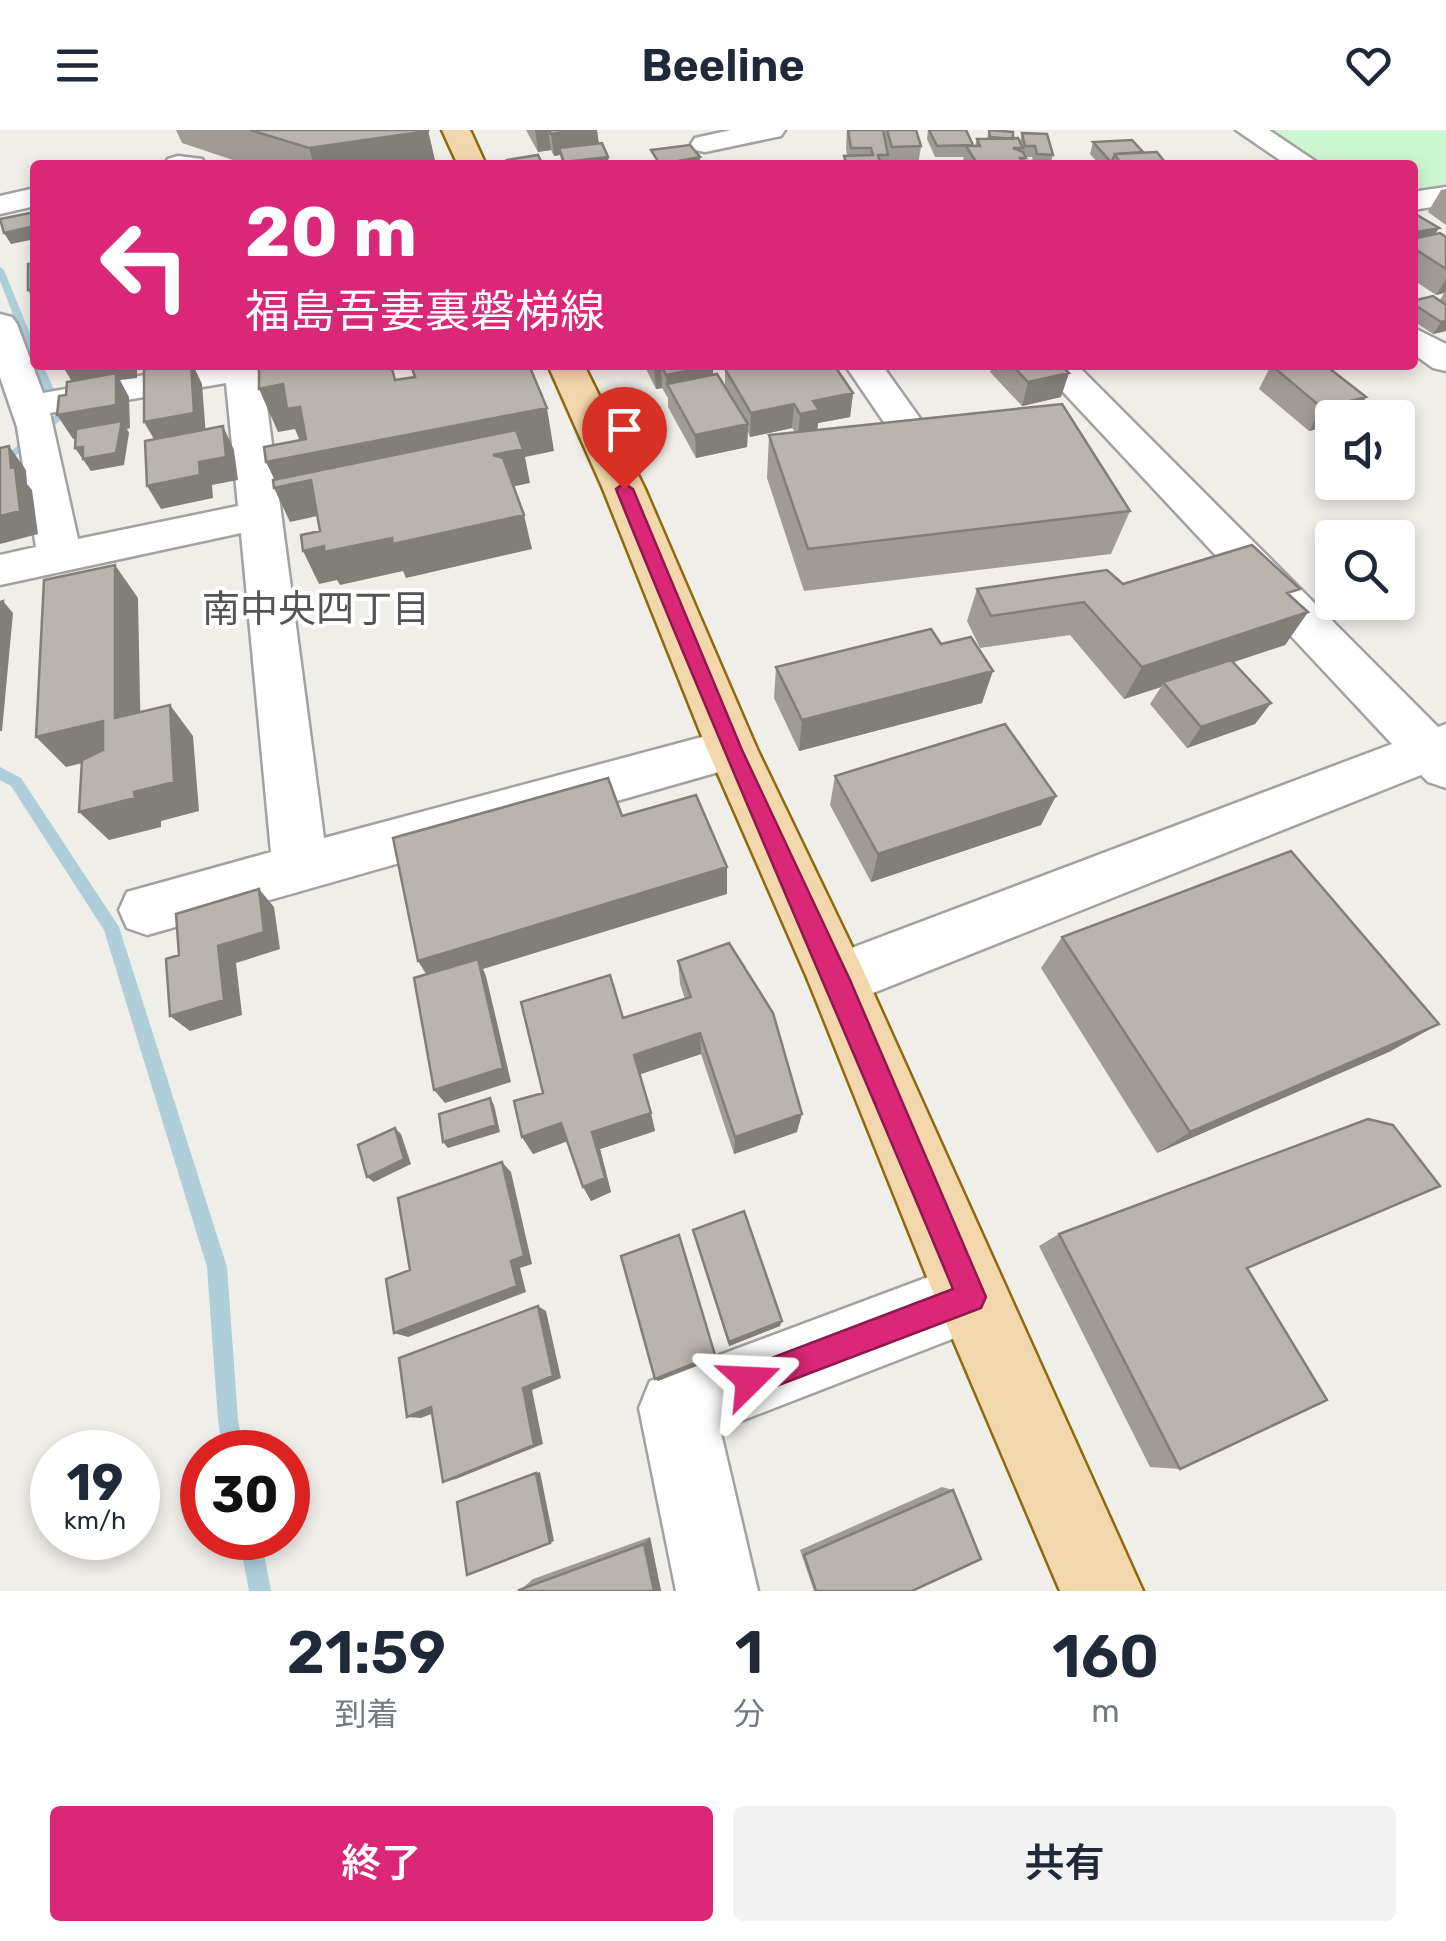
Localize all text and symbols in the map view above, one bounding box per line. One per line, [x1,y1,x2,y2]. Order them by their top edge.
icon: menu [50,38,105,93]
icon: heart [1341,38,1396,93]
text: Beeline [641,39,805,92]
text: 20 m [245,191,417,274]
icon: left [80,200,210,330]
text: 福島吾妻裏磐梯線 [245,285,605,338]
pin [582,387,667,490]
map controls [1315,400,1415,620]
button: sound [1315,400,1415,500]
icon: arrive [597,402,652,457]
button: search [1315,520,1415,620]
district label: 南中央四丁目 [202,586,430,632]
position arrow [698,1328,802,1432]
speed limit sign: 30 [180,1430,310,1560]
text: 19 [67,1453,123,1513]
text: km/h [64,1506,126,1535]
text: 21:59 [287,1617,446,1688]
text: 1 [735,1617,764,1688]
text: 160 [1052,1621,1159,1692]
text: m [1091,1692,1120,1730]
text: 到着 [335,1695,399,1733]
text: 分 [733,1695,765,1733]
button: 終了 [50,1806,713,1921]
button: 共有 [733,1806,1396,1921]

